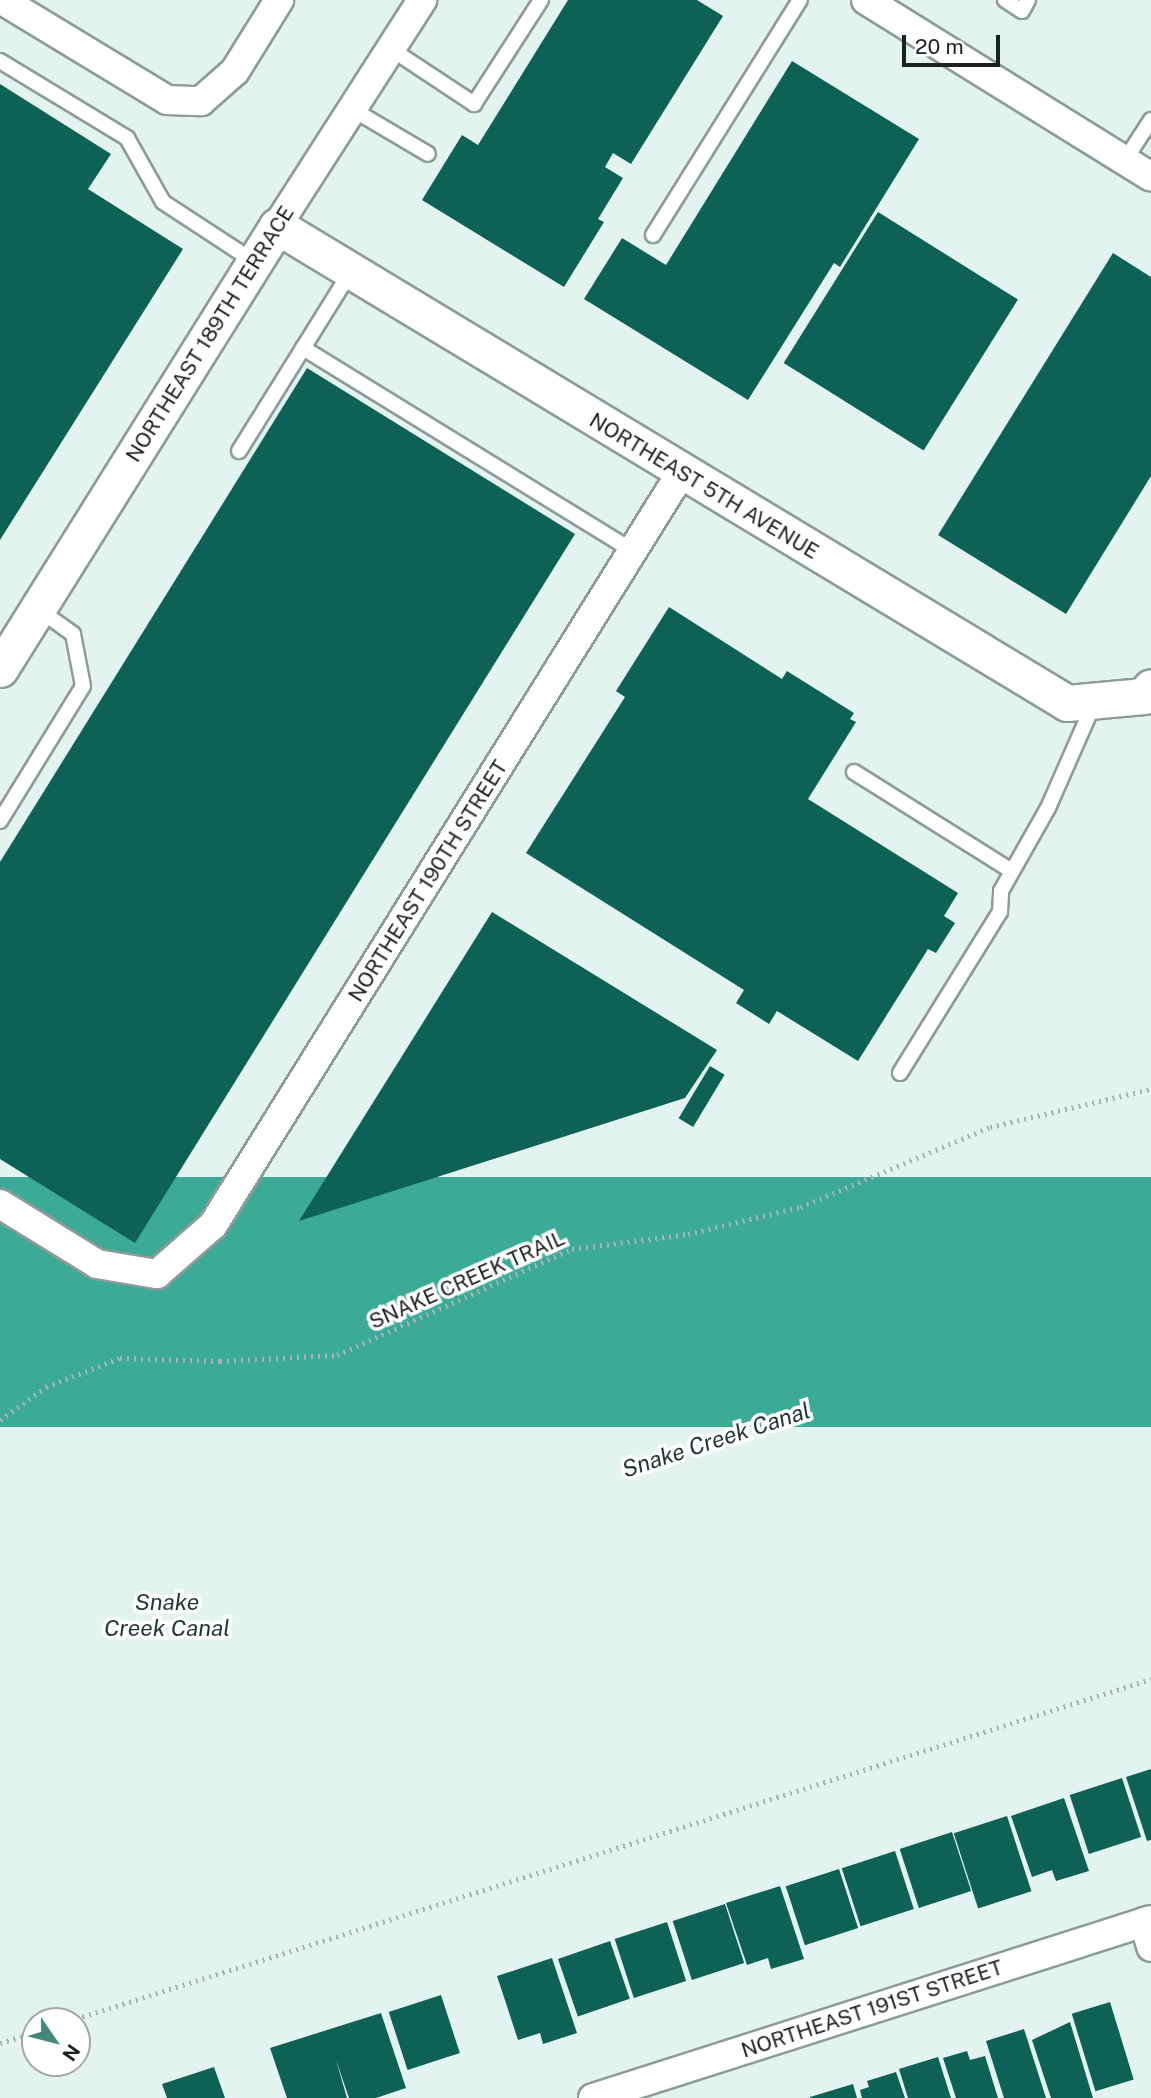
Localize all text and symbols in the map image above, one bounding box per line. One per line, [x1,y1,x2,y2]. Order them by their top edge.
scale bar [906,21,1004,65]
text: 20 m [915,34,964,59]
street label: NORTHEAST 189TH TERRACE [121,201,299,467]
street label: NORTHEAST 5TH AVENUE [585,407,823,565]
street label: NORTHEAST 190TH STREET [343,756,513,1006]
street label: SNAKE CREEK TRAIL [365,1226,569,1334]
water label: Snake Creek Canal [618,1397,814,1483]
water label: Snake Creek Canal [104,1588,230,1642]
street label: NORTHEAST 191ST STREET [738,1955,1006,2063]
north arrow [21,2007,91,2077]
text: N [58,2040,85,2065]

